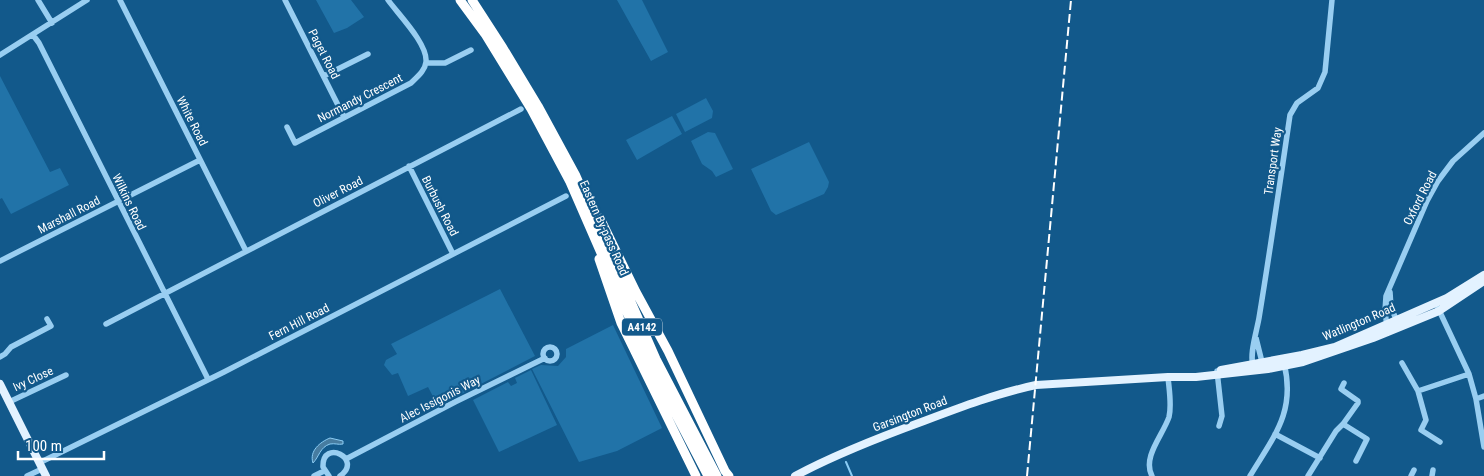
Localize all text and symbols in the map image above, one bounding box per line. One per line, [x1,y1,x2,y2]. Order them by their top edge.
street label: Paget Road [305,27,343,81]
street label: Normandy Crescent [315,70,405,125]
street label: White Road [174,94,210,148]
street label: Transport Way [1261,126,1285,196]
street label: Oxford Road [1400,169,1440,227]
street label: Wilkins Road [109,172,149,232]
street label: Burbush Road [419,173,461,239]
street label: Oliver Road [311,174,365,210]
street label: Eastern By-pass Road [577,178,631,278]
street label: Marshall Road [36,193,102,237]
street label: Watlington Road [1321,300,1397,344]
street label: Fern Hill Road [266,301,332,343]
road number: A4142 [622,318,662,336]
street label: Ivy Close [11,364,56,394]
street label: Alec Issigonis Way [397,373,483,425]
street label: Garsington Road [871,393,949,435]
scale bar [18,428,104,460]
text: 100 m [25,437,62,455]

